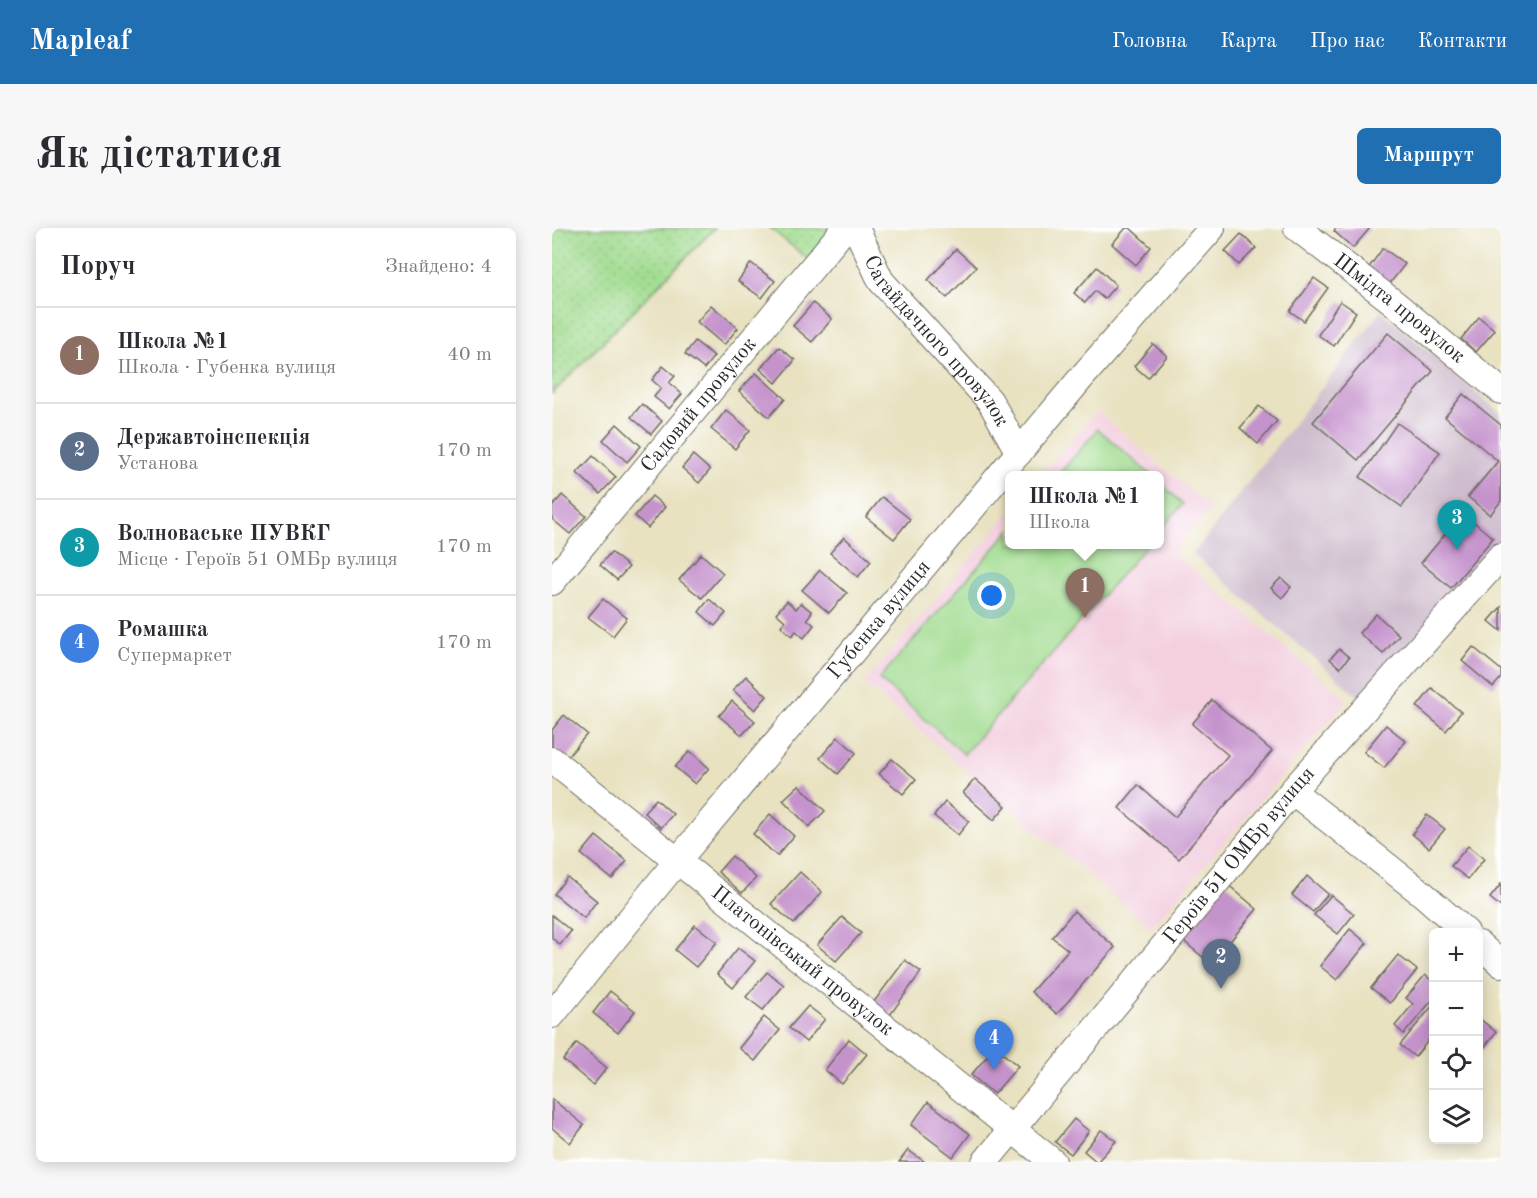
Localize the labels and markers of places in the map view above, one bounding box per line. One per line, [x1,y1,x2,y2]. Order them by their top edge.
pin: 3 [1438,500,1476,550]
pin: 1 [1066,568,1104,618]
pin: 2 [1202,940,1240,989]
pin: 4 [974,1020,1014,1070]

